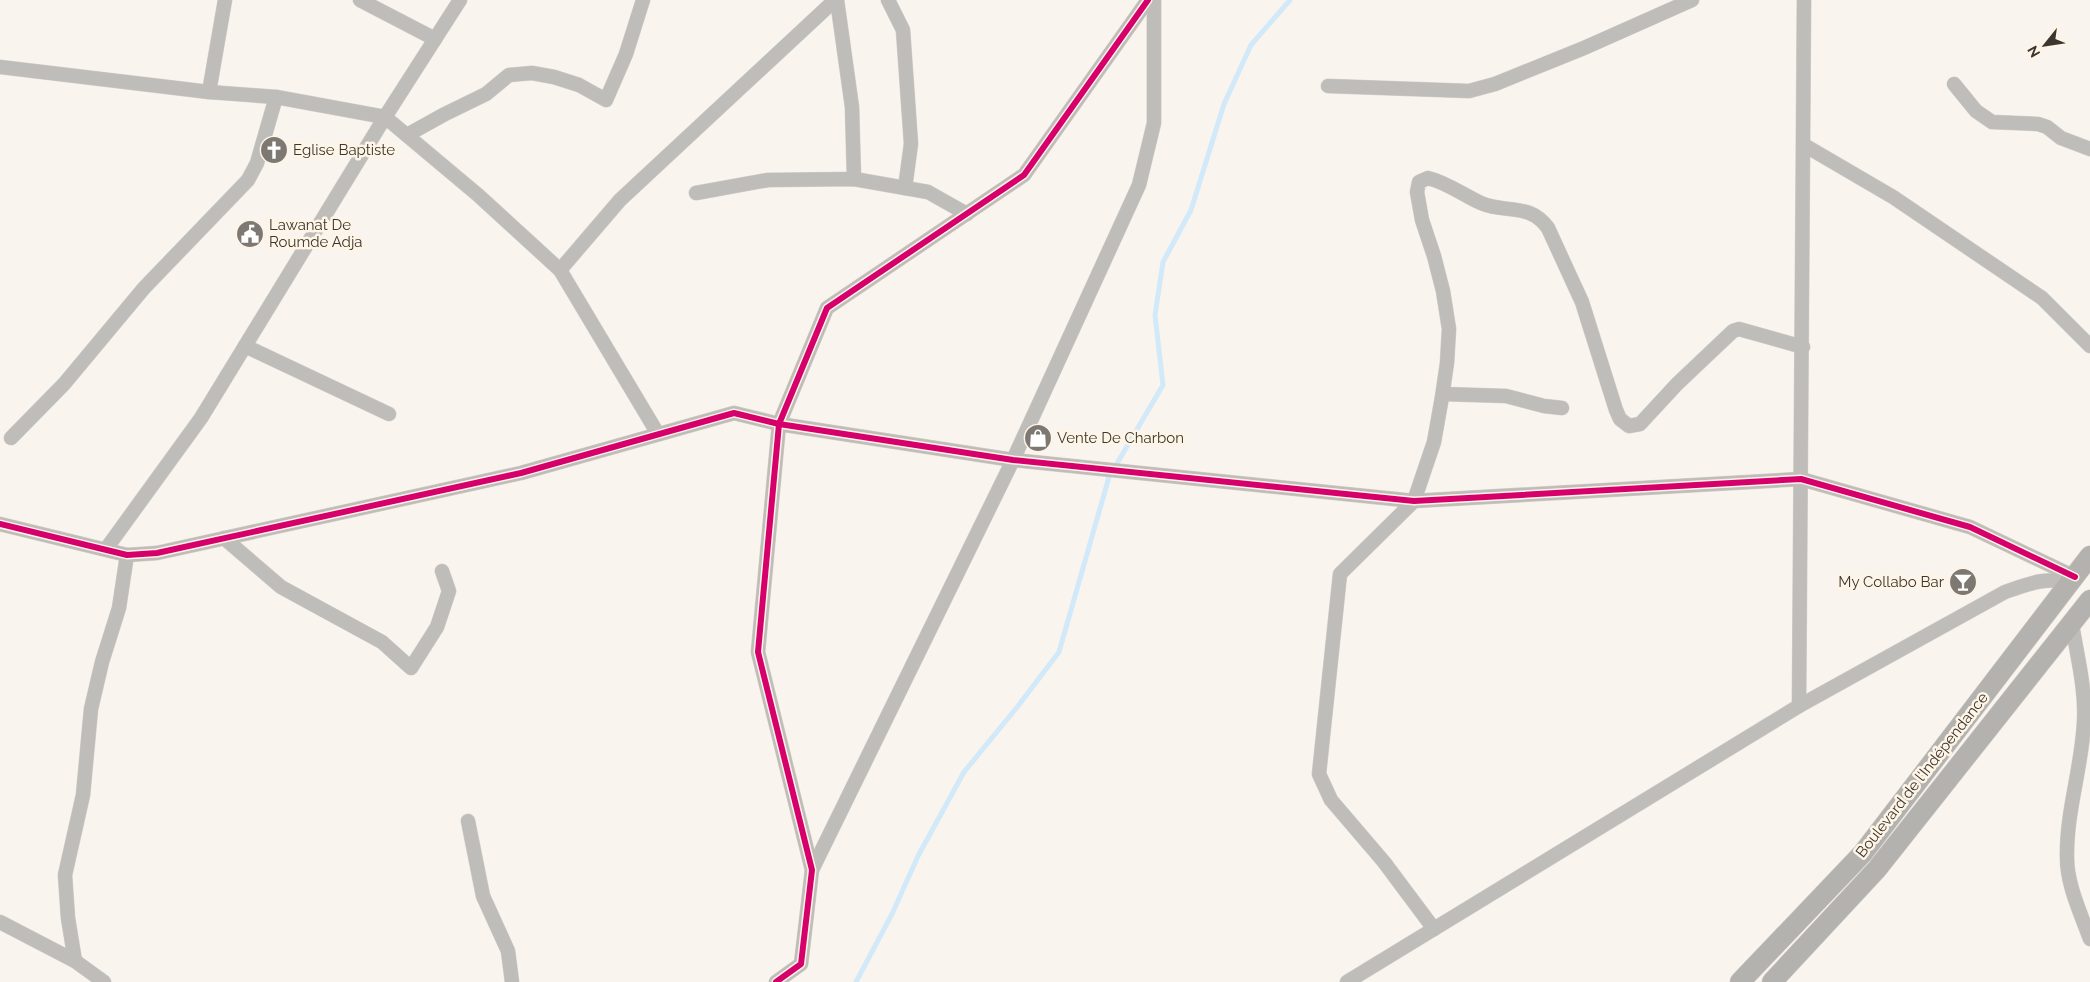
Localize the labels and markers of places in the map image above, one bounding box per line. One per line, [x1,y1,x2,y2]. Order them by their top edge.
church icon: Eglise Baptiste [259,135,289,165]
place label: Eglise Baptiste [293,141,395,159]
place label: Lawanat De Roumde Adja [269,216,362,251]
public building icon: Lawanat De Roumde Adja [235,219,265,249]
shop icon: Vente De Charbon [1023,423,1053,453]
place label: Vente De Charbon [1057,429,1184,447]
bar icon: My Collabo Bar [1948,567,1978,597]
place label: My Collabo Bar [1838,573,1945,591]

